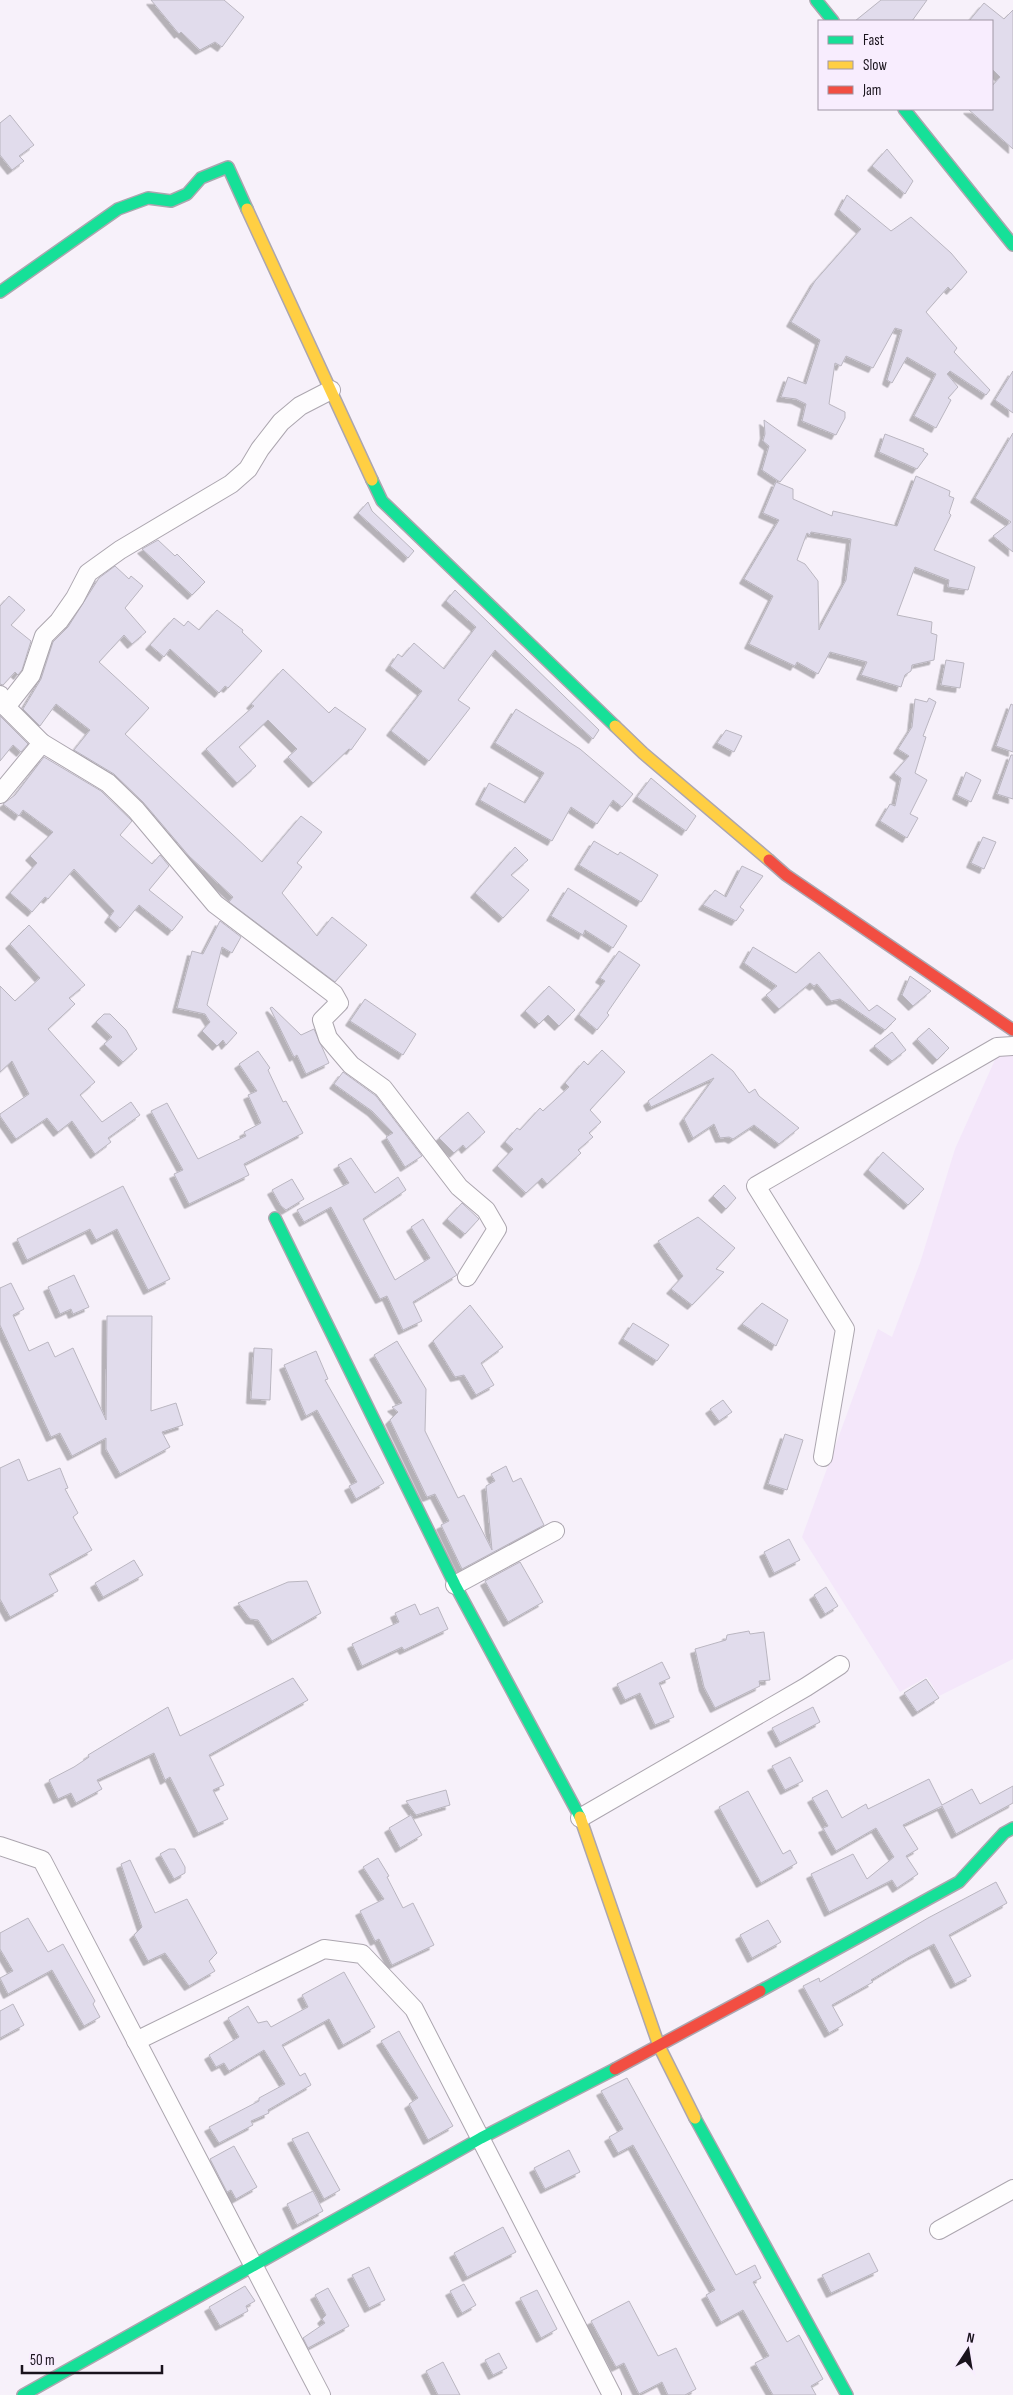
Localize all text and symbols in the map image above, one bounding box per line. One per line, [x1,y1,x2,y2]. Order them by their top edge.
legend [818,20,993,110]
text: Fast [863,31,885,50]
text: Slow [863,56,887,75]
text: Jam [862,81,881,100]
north arrow [943,2325,993,2375]
text: N [965,2329,976,2347]
scale bar [22,2342,162,2374]
text: 50 m [30,2351,55,2370]

